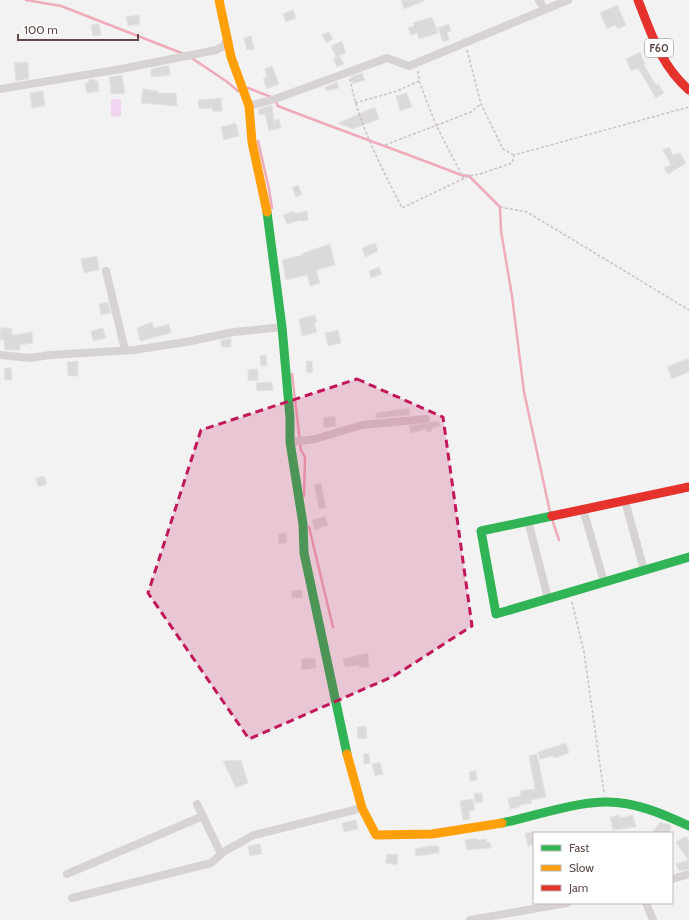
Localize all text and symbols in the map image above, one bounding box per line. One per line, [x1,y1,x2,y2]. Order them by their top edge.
scale bar [18,16,138,42]
text: 100 m [24,22,58,37]
road number: F60 [645,39,673,57]
legend [533,832,673,904]
text: Fast [569,840,589,855]
text: Slow [569,860,594,875]
text: Jam [568,880,588,895]

